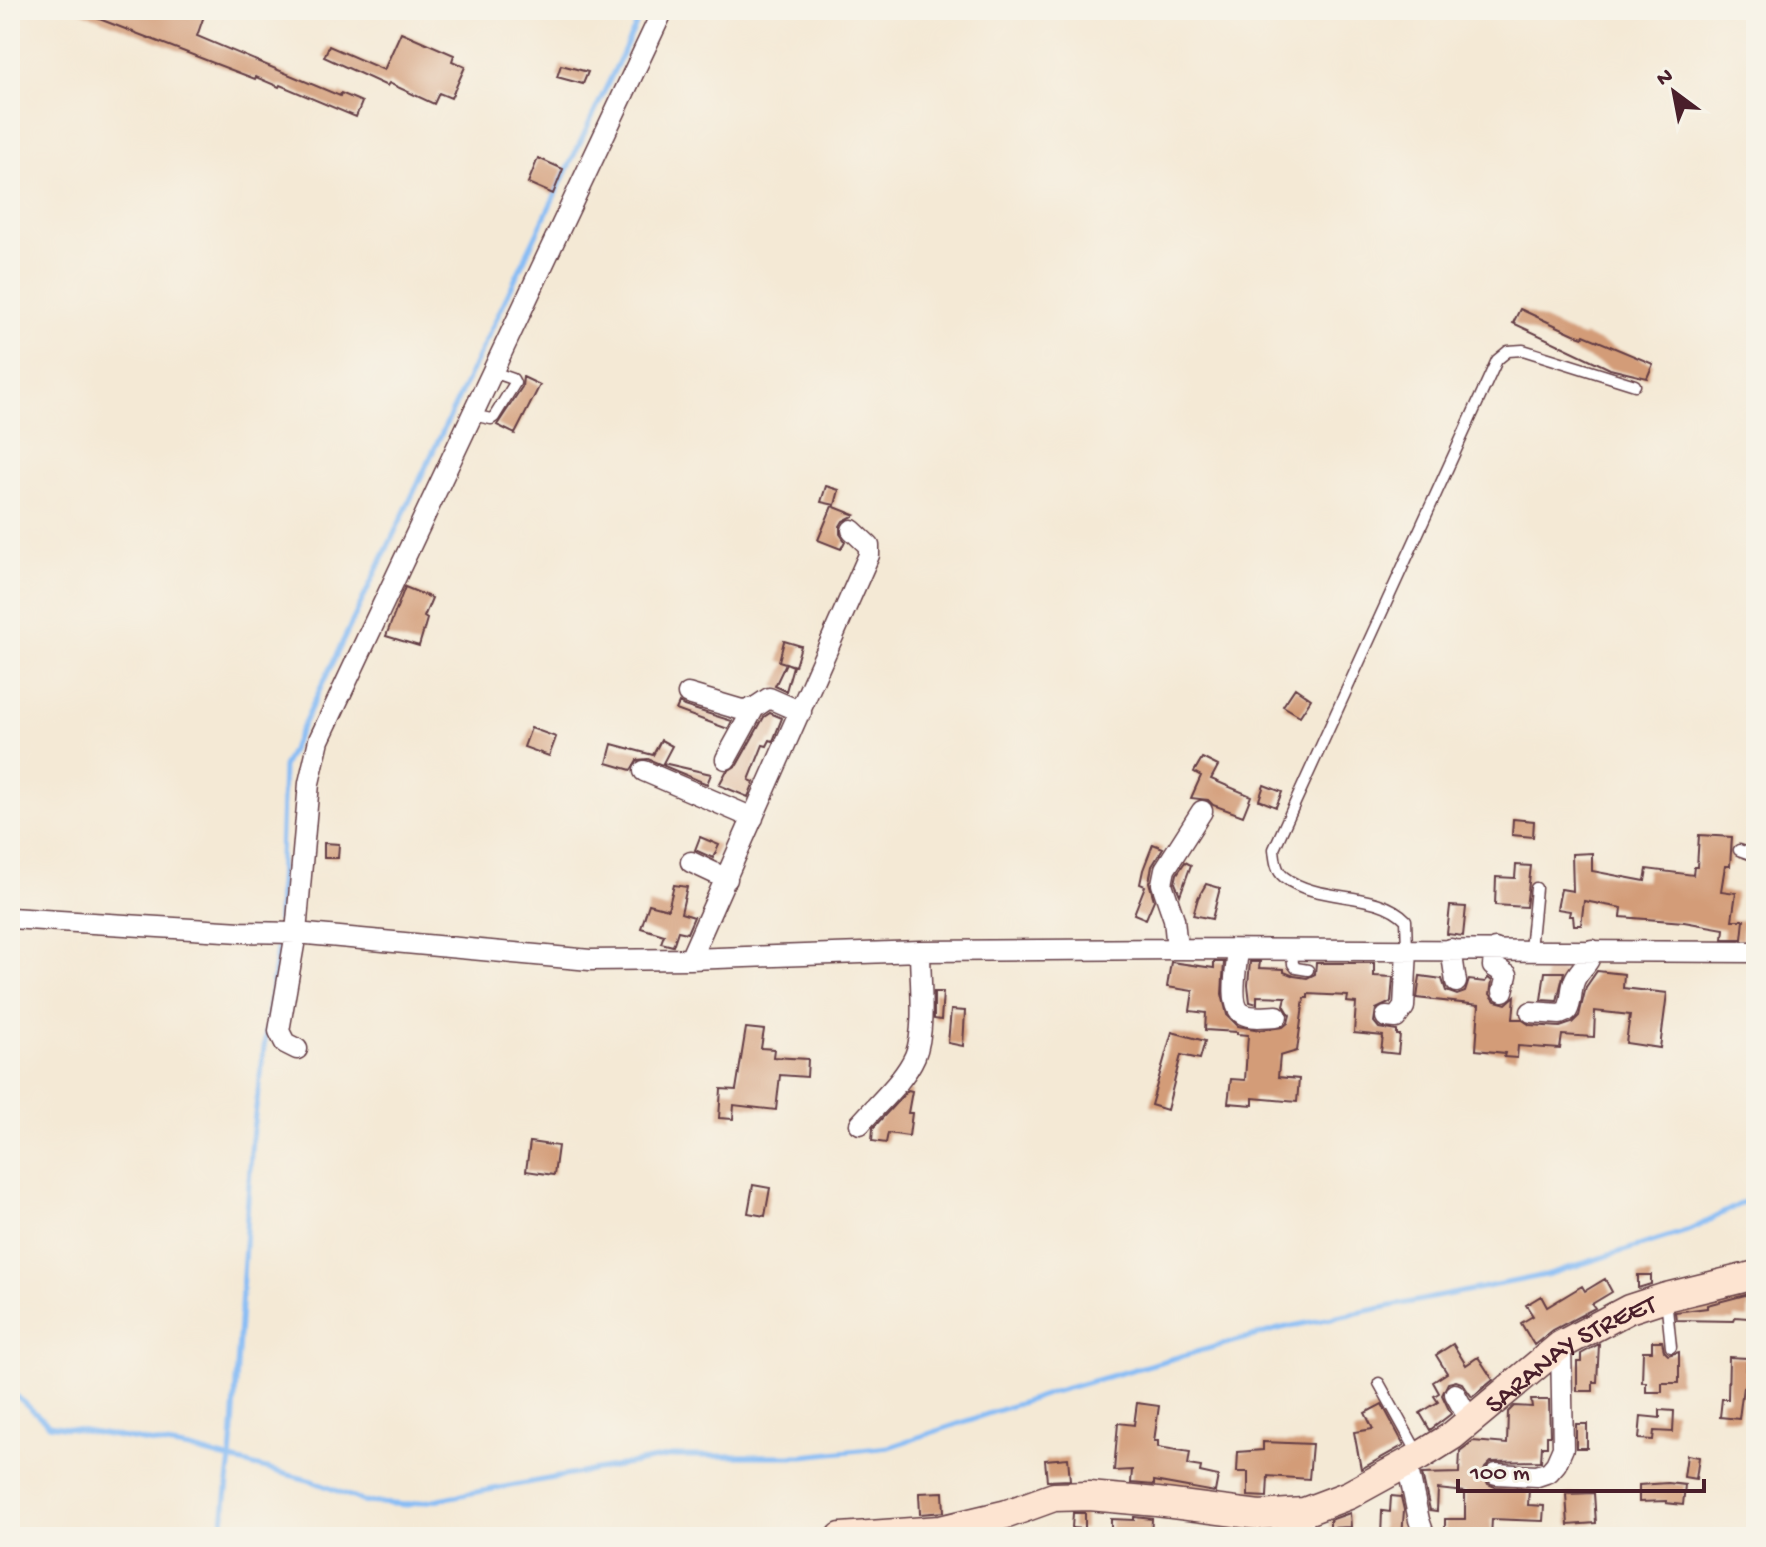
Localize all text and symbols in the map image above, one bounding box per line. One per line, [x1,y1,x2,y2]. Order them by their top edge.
north arrow [1634,52,1714,132]
text: N [1653,64,1679,93]
street label: SARANAY STREET [1480,1289,1662,1423]
scale bar [1458,1443,1704,1493]
text: 100 m [1469,1460,1530,1489]

